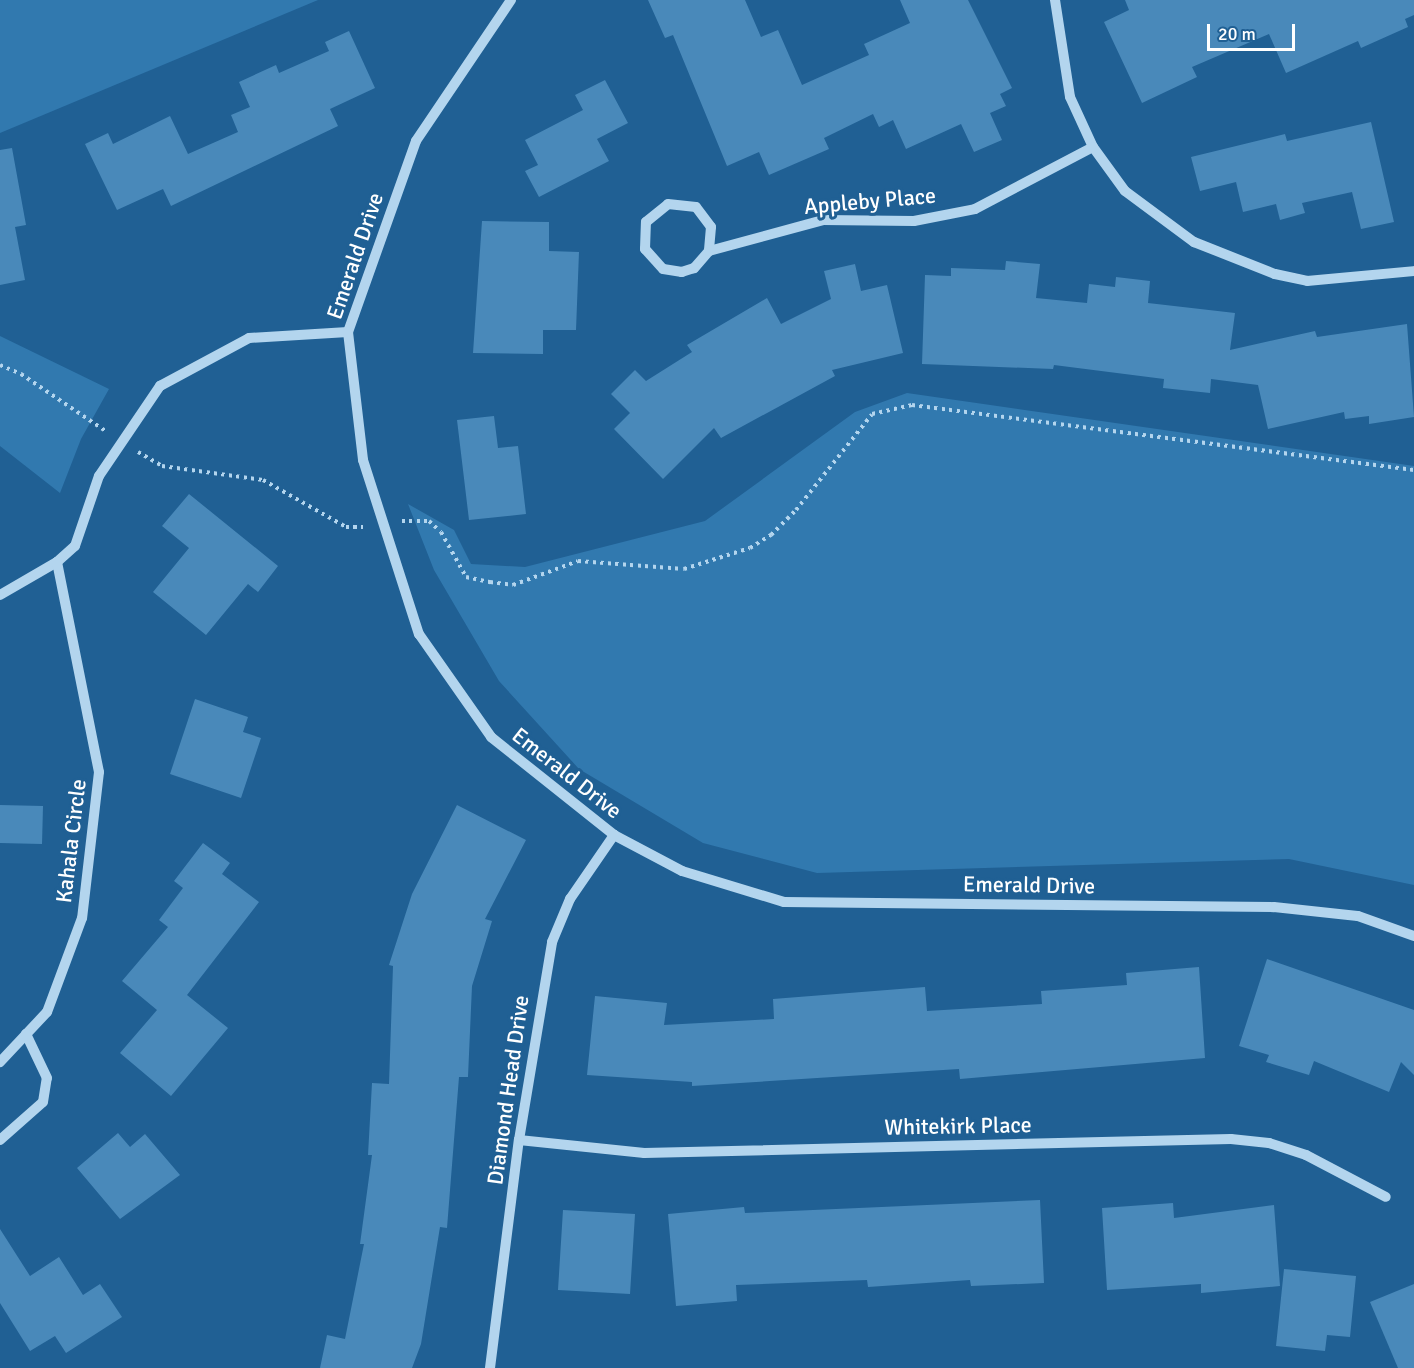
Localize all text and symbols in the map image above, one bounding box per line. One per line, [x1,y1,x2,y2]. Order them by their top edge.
scale bar [1210,12,1298,50]
text: 20 m [1218,23,1256,45]
street label: Appleby Place [803,182,937,220]
street label: Emerald Drive [321,189,389,323]
street label: Emerald Drive [507,722,627,824]
street label: Kahala Circle [50,778,92,904]
street label: Emerald Drive [963,871,1095,899]
street label: Diamond Head Drive [482,993,534,1187]
street label: Whitekirk Place [884,1112,1032,1140]

